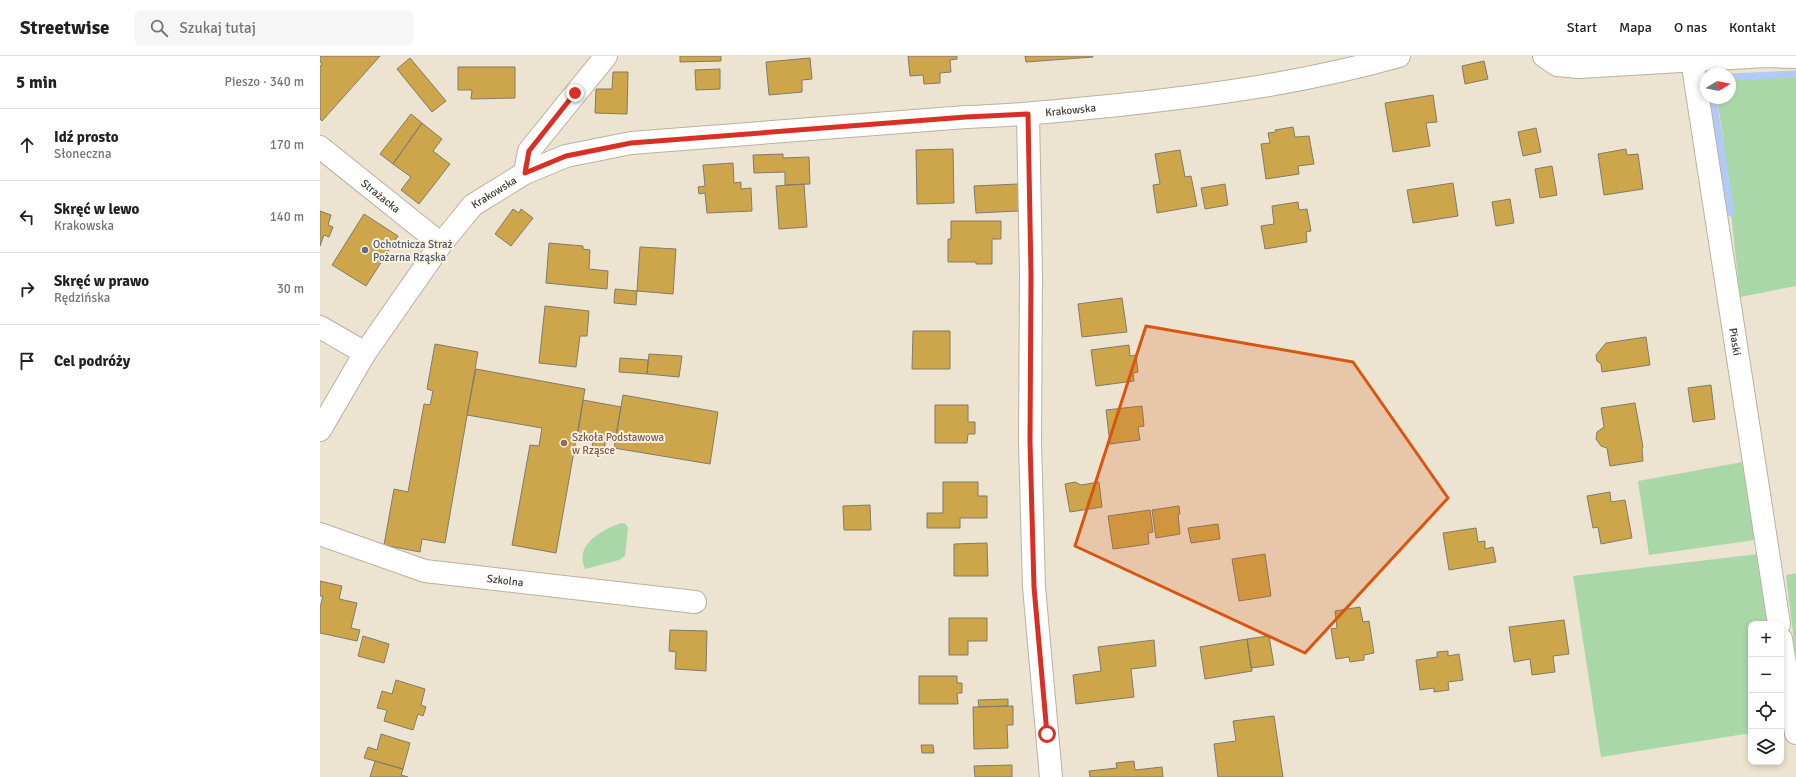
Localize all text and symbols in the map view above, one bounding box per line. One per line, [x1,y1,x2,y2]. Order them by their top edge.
search box [134,10,414,46]
text: Streetwise [20,16,110,40]
icon: search [148,17,170,39]
text: Szukaj tutaj [180,19,256,37]
text: Start [1567,19,1597,36]
text: Mapa [1619,19,1652,36]
text: O nas [1674,19,1707,36]
text: Kontakt [1729,19,1776,36]
north arrow [1700,68,1736,104]
text: 5 min [16,72,57,93]
text: Pieszo · 340 m [225,74,304,90]
route end [566,84,584,102]
street label: Krakowska [1045,101,1097,119]
text: Idź prosto [54,128,118,146]
icon: ahead [16,134,38,156]
text: 170 m [270,137,304,153]
text: Słoneczna [54,146,112,162]
street label: Krakowska [469,173,520,211]
street label: Strażacka [358,177,403,216]
text: Skręć w lewo [54,200,139,218]
icon: left [16,206,38,228]
text: 140 m [270,209,304,225]
text: Krakowska [54,218,114,234]
place label: Ochotnicza Straż Pożarna Rząska [373,238,452,264]
marker: Ochotnicza Straż Pożarna Rząska [360,245,370,255]
text: Skręć w prawo [54,272,149,290]
icon: right [16,278,38,300]
text: 30 m [277,281,304,297]
text: Rędzińska [54,290,110,306]
street label: Piaski [1726,327,1744,357]
icon: arrive [16,350,38,372]
text: Cel podróży [54,352,130,370]
place label: Szkoła Podstawowa w Rząsce [572,431,664,457]
marker: Szkoła Podstawowa w Rząsce [559,438,569,448]
street label: Szkolna [486,572,525,589]
map controls [1748,621,1784,765]
button: + [1748,621,1784,657]
button: − [1748,657,1784,693]
button: locate [1748,693,1784,729]
route start [1038,725,1056,743]
button: layers [1748,729,1784,765]

